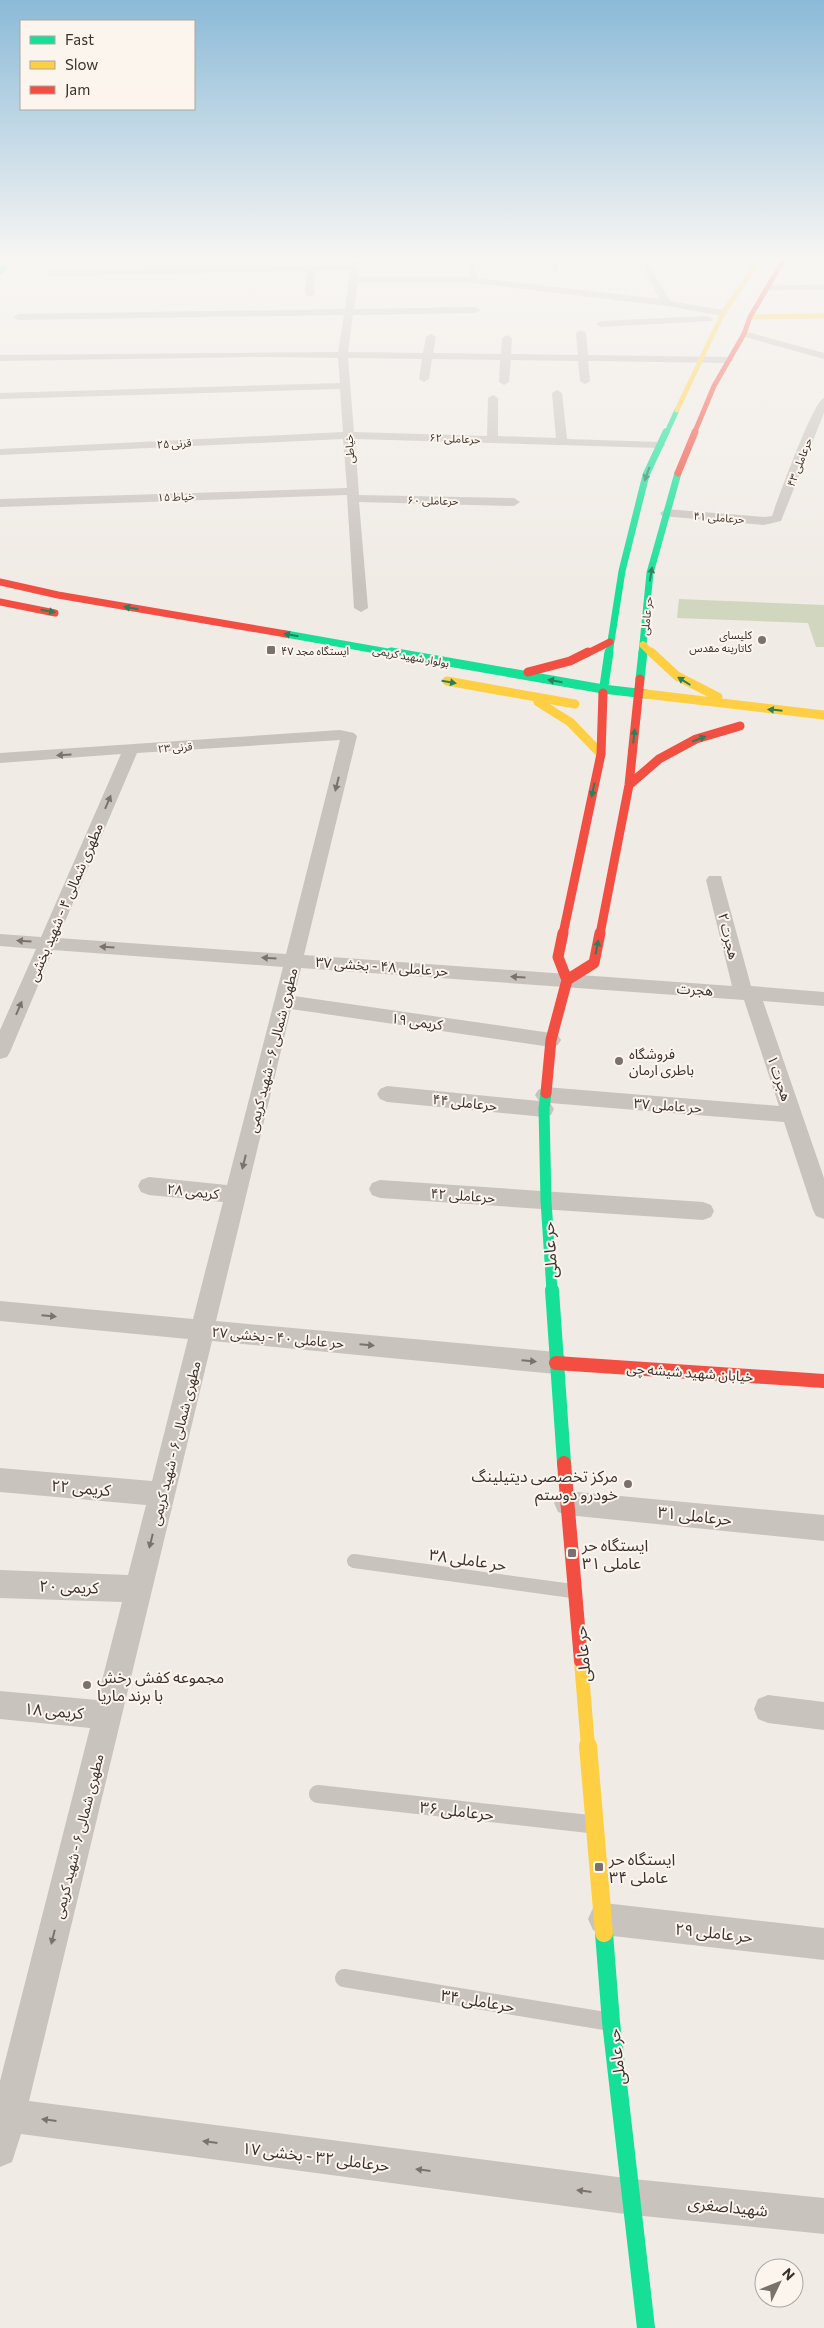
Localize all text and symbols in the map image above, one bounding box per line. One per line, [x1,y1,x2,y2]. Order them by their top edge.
legend [20,20,195,110]
text: Fast [65,30,94,48]
text: Slow [65,55,98,73]
text: Jam [65,80,90,98]
street label: حرعاملی ۶۲ [429,431,481,446]
street label: خیاطی [341,433,358,464]
street label: حرعاملی ۴۳ [784,435,815,489]
street label: قرنی ۲۵ [156,436,192,451]
one-way arrow [643,467,651,482]
street label: خیاط ۱۵ [157,489,195,504]
street label: حرعاملی ۶۰ [407,493,459,508]
street label: حرعاملی ۴۱ [693,509,745,526]
one-way arrow [647,566,655,582]
street label: حر عاملی [638,595,656,636]
one-way arrow [123,603,139,611]
one-way arrow [40,608,56,616]
place label: کلیسای کاتارینه مقدس [689,628,752,655]
one-way arrow [283,631,299,639]
marker: کلیسای کاتارینه مقدس [756,634,768,646]
street label: بولوار شهید کریمی [372,643,450,670]
marker: ایستگاه مجد ۴۷ [265,644,277,656]
place label: ایستگاه مجد ۴۷ [281,644,349,658]
one-way arrow [547,676,563,684]
one-way arrow [678,676,691,685]
one-way arrow [442,678,458,686]
one-way arrow [767,706,783,714]
one-way arrow [630,728,638,744]
one-way arrow [692,735,707,743]
street label: قرنی ۲۳ [157,739,193,756]
one-way arrow [55,751,71,759]
one-way arrow [333,776,341,791]
one-way arrow [589,782,597,797]
one-way arrow [104,794,112,809]
street label: مطهری شمالی ۴ - شهید بخشی [24,820,107,984]
street label: هجرت ۲ [714,911,743,961]
one-way arrow [15,937,31,945]
one-way arrow [594,939,602,955]
one-way arrow [98,943,114,951]
street label: حر عاملی ۴۸ - بخشی ۳۷ [315,953,449,980]
one-way arrow [261,954,277,962]
street label: مطهری شمالی ۶ - شهید کریمی [243,966,302,1134]
one-way arrow [510,972,526,980]
street label: هجرت [676,979,714,1000]
one-way arrow [16,1001,24,1015]
street label: کریمی ۱۹ [390,1009,444,1034]
place label: فروشگاه باطری ارمان [629,1045,694,1079]
street label: هجرت ۱ [763,1053,796,1103]
marker: فروشگاه باطری ارمان [613,1055,625,1067]
street label: حرعاملی ۴۴ [432,1090,498,1115]
street label: حر عاملی ۳۷ [633,1094,703,1117]
one-way arrow [240,1155,248,1170]
street label: کریمی ۲۸ [166,1180,220,1203]
street label: حرعاملی ۴۲ [430,1184,496,1207]
street label: حر عاملی [538,1221,561,1279]
one-way arrow [41,1312,57,1320]
street label: حر عاملی ۴۰ - بخشی ۲۷ [211,1323,345,1352]
one-way arrow [359,1341,375,1349]
one-way arrow [521,1357,537,1365]
street label: مطهری شمالی ۶ - شهید کریمی [146,1359,205,1527]
street label: خیابان شهید شیشه چی [626,1359,754,1387]
place label: مرکز تخصصی دیتیلینگ خودرو دوستم [472,1466,618,1507]
street label: کریمی ۲۲ [50,1475,112,1500]
marker: مرکز تخصصی دیتیلینگ خودرو دوستم [622,1478,634,1490]
street label: حرعاملی ۳۱ [657,1502,733,1529]
one-way arrow [147,1534,155,1549]
place label: ایستگاه حر عاملی ۳۱ [581,1535,648,1573]
street label: حر عاملی ۳۸ [428,1544,508,1575]
marker: ایستگاه حر عاملی ۳۱ [566,1547,578,1559]
street label: کریمی ۲۰ [39,1575,100,1598]
street label: حر عاملی [570,1625,595,1683]
place label: مجموعه کفش رخش با برند ماریا [97,1667,224,1705]
marker: مجموعه کفش رخش با برند ماریا [81,1679,93,1691]
street label: کریمی ۱۸ [23,1698,85,1723]
street label: مطهری شمالی ۶ - شهید کریمی [49,1752,108,1920]
street label: حرعاملی ۳۶ [419,1797,495,1824]
place label: ایستگاه حر عاملی ۳۴ [608,1849,675,1887]
marker: ایستگاه حر عاملی ۳۴ [593,1861,605,1873]
street label: حر عاملی ۲۹ [674,1918,754,1947]
one-way arrow [49,1929,57,1944]
street label: حرعاملی ۳۴ [440,1985,516,2016]
street label: حر عاملی [603,2028,630,2086]
one-way arrow [41,2116,57,2124]
one-way arrow [202,2137,218,2145]
street label: حرعاملی ۳۲ - بخشی ۱۷ [241,2138,391,2175]
one-way arrow [415,2165,431,2173]
one-way arrow [576,2187,592,2195]
street label: شهیداصغری [687,2192,769,2221]
north arrow [754,2258,804,2308]
text: N [779,2264,799,2283]

